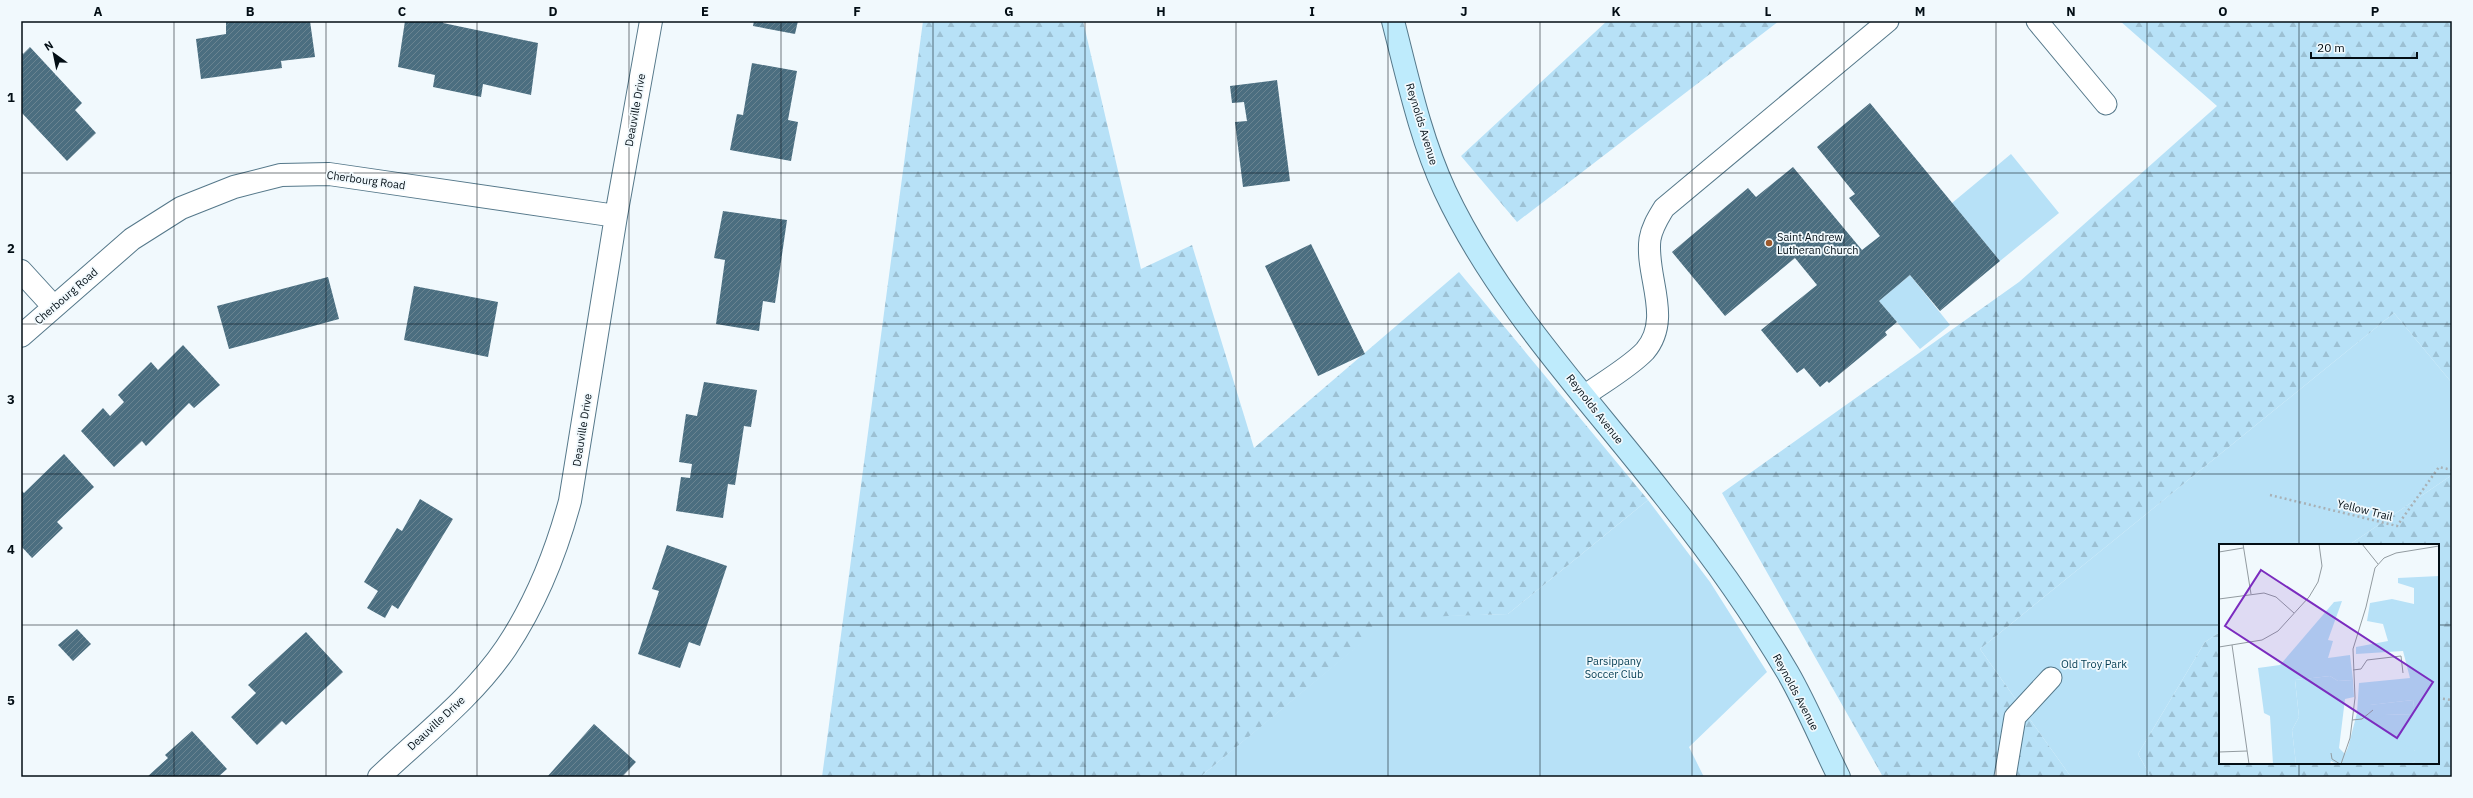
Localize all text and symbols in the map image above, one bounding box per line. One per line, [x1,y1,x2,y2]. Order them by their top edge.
text: A [94,3,103,20]
text: B [246,3,255,20]
text: C [398,3,407,20]
text: D [548,3,558,20]
text: E [701,3,709,20]
text: F [853,3,861,20]
text: G [1004,3,1014,20]
text: H [1156,3,1166,20]
text: I [1309,3,1315,20]
text: J [1460,3,1468,20]
text: K [1611,3,1621,20]
text: L [1765,3,1772,20]
text: M [1915,3,1925,20]
text: N [2066,3,2076,20]
text: O [2218,3,2228,20]
text: P [2371,3,2380,20]
north arrow [34,34,74,74]
scale bar [2311,34,2417,60]
text: N [41,38,56,54]
text: 20 m [2317,40,2345,55]
street label: Deauville Drive [622,72,648,148]
street label: Reynolds Avenue [1403,81,1441,167]
text: 1 [7,89,15,106]
street label: Cherbourg Road [326,168,406,192]
place label: Saint Andrew Lutheran Church [1777,230,1859,257]
marker: Saint Andrew Lutheran Church [1764,238,1774,248]
text: 2 [7,240,15,257]
street label: Cherbourg Road [31,265,101,327]
street label: Reynolds Avenue [1563,371,1627,447]
text: 3 [7,391,15,408]
street label: Deauville Drive [569,392,595,468]
street label: Yellow Trail [2336,496,2394,524]
text: 4 [7,541,15,558]
inset map [2219,544,2439,764]
street label: Reynolds Avenue [1770,651,1822,733]
park label: Parsippany Soccer Club [1585,654,1643,681]
park label: Old Troy Park [2061,657,2127,671]
text: 5 [7,692,15,709]
street label: Deauville Drive [404,693,468,753]

